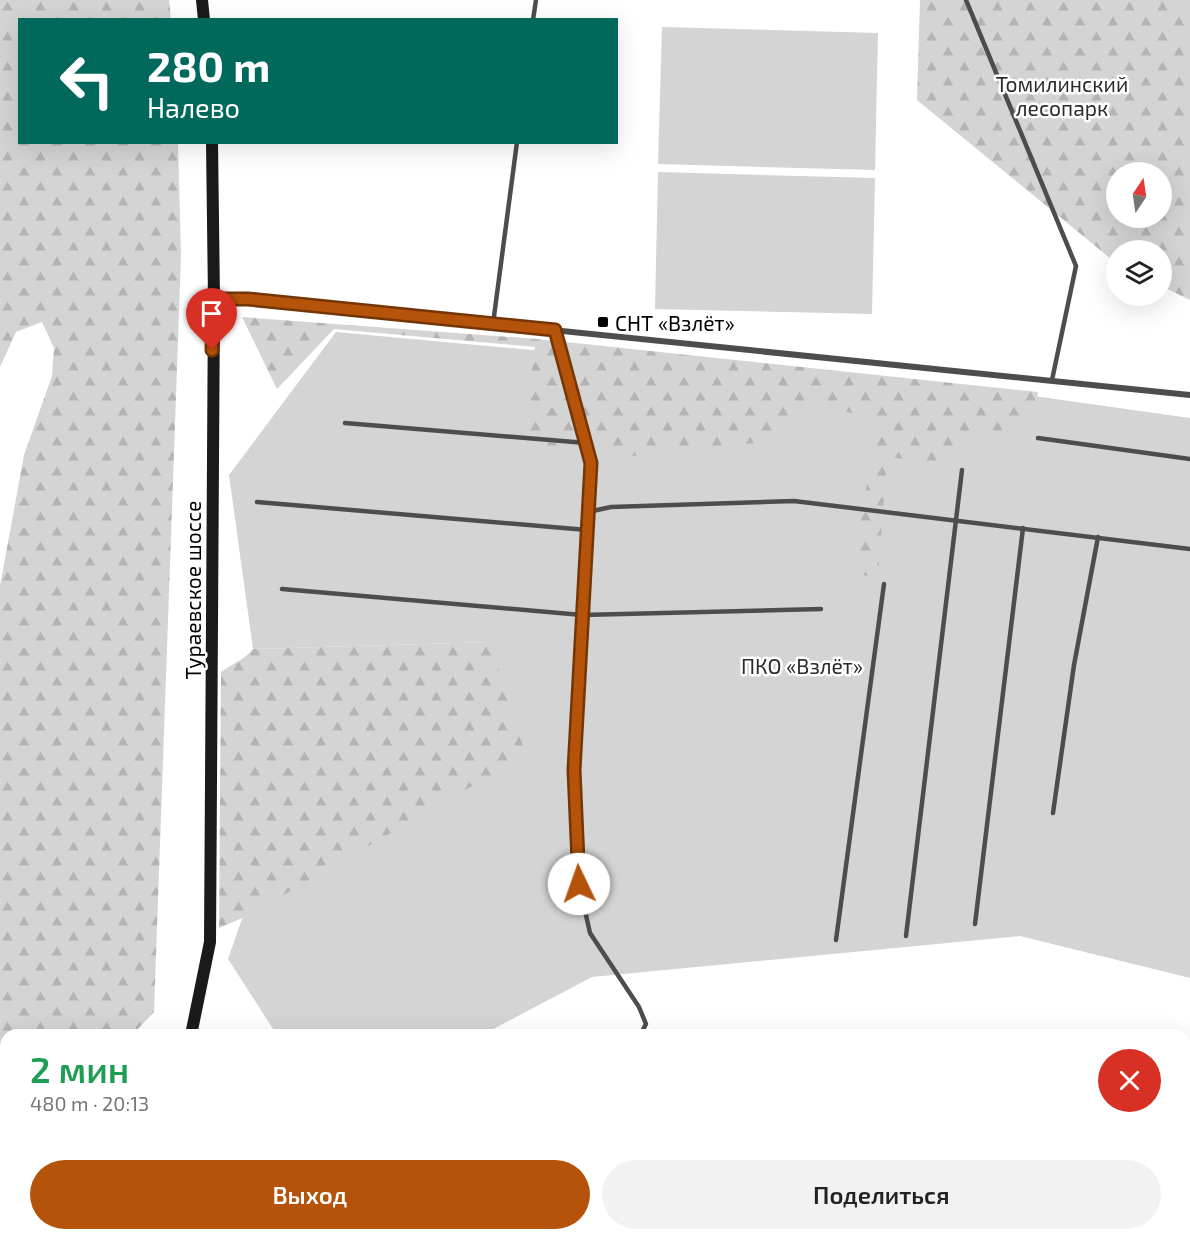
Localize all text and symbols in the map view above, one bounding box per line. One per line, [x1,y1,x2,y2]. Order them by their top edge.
text: 280 m [147,40,270,90]
icon: left [48,42,126,120]
park label: Томилинский лесопарк [996,71,1128,120]
text: Налево [147,91,240,123]
north arrow [1106,162,1172,228]
map controls [1106,162,1172,306]
button: layers [1106,240,1172,306]
pin [186,288,237,350]
icon: arrive [195,297,228,330]
place label: СНТ «Взлёт» [615,310,735,335]
marker: СНТ «Взлёт» [596,315,610,329]
street label: Тураевское шоссе [180,501,206,679]
park label: ПКО «Взлёт» [741,653,863,678]
position arrow [547,852,611,916]
text: 2 мин [30,1047,129,1090]
button: close [1098,1049,1161,1112]
text: 480 m · 20:13 [30,1091,149,1115]
button: Выход [30,1160,590,1229]
button: Поделиться [602,1160,1161,1229]

